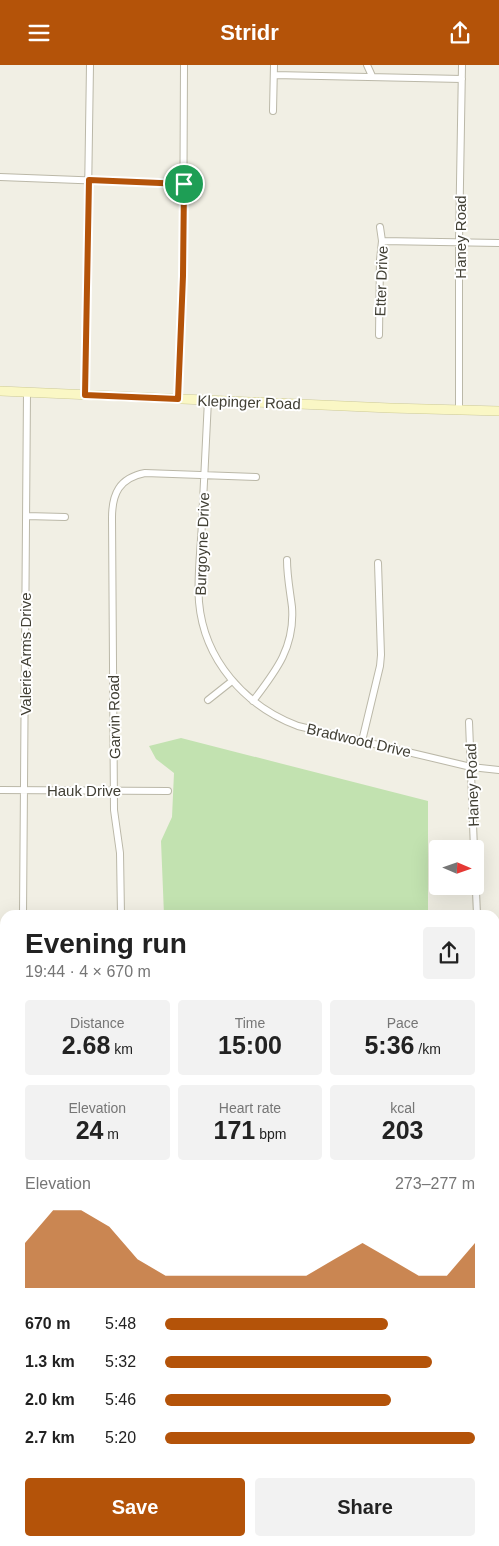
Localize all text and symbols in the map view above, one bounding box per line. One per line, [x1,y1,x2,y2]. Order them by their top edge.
icon: menu [25,19,53,47]
icon: share [446,19,474,47]
text: Stridr [220,20,279,45]
pin [163,163,205,205]
icon: arrive [170,170,198,198]
street label: Haney Road [452,195,469,279]
street label: Etter Drive [371,245,391,317]
street label: Klepinger Road [197,392,301,412]
street label: Burgoyne Drive [192,492,212,596]
street label: Valerie Arms Drive [17,592,34,716]
street label: Garvin Road [105,675,123,759]
street label: Bradwood Drive [305,720,413,760]
street label: Haney Road [462,743,482,827]
street label: Hauk Drive [47,782,121,799]
north arrow [429,840,484,895]
map controls [429,840,484,895]
button: share [423,927,475,979]
text: Evening run [25,928,187,959]
text: 19:44 · 4 × 670 m [25,963,151,980]
text: Distance [70,1015,125,1031]
text: Time [235,1015,265,1031]
text: Pace [387,1015,419,1031]
text: 2.68 [62,1031,110,1059]
text: 15:00 [218,1031,282,1059]
text: 5:36 [364,1031,414,1059]
text: km [110,1041,133,1057]
text: /km [414,1041,441,1057]
text: Elevation [69,1100,126,1116]
text: Heart rate [219,1100,281,1116]
text: kcal [390,1100,415,1116]
text: 24 [76,1116,103,1144]
text: 171 [214,1116,255,1144]
text: 203 [382,1116,424,1144]
text: m [103,1126,119,1142]
text: bpm [255,1126,286,1142]
text: Elevation [25,1175,91,1192]
text: 273–277 m [395,1175,475,1192]
text: 670 m [25,1315,70,1332]
text: 5:48 [105,1315,136,1332]
text: 1.3 km [25,1353,75,1370]
text: 5:32 [105,1353,136,1370]
text: 2.0 km [25,1391,75,1408]
text: 5:46 [105,1391,136,1408]
text: 2.7 km [25,1429,75,1446]
text: 5:20 [105,1429,136,1446]
button: Save [25,1478,245,1536]
button: Share [255,1478,475,1536]

